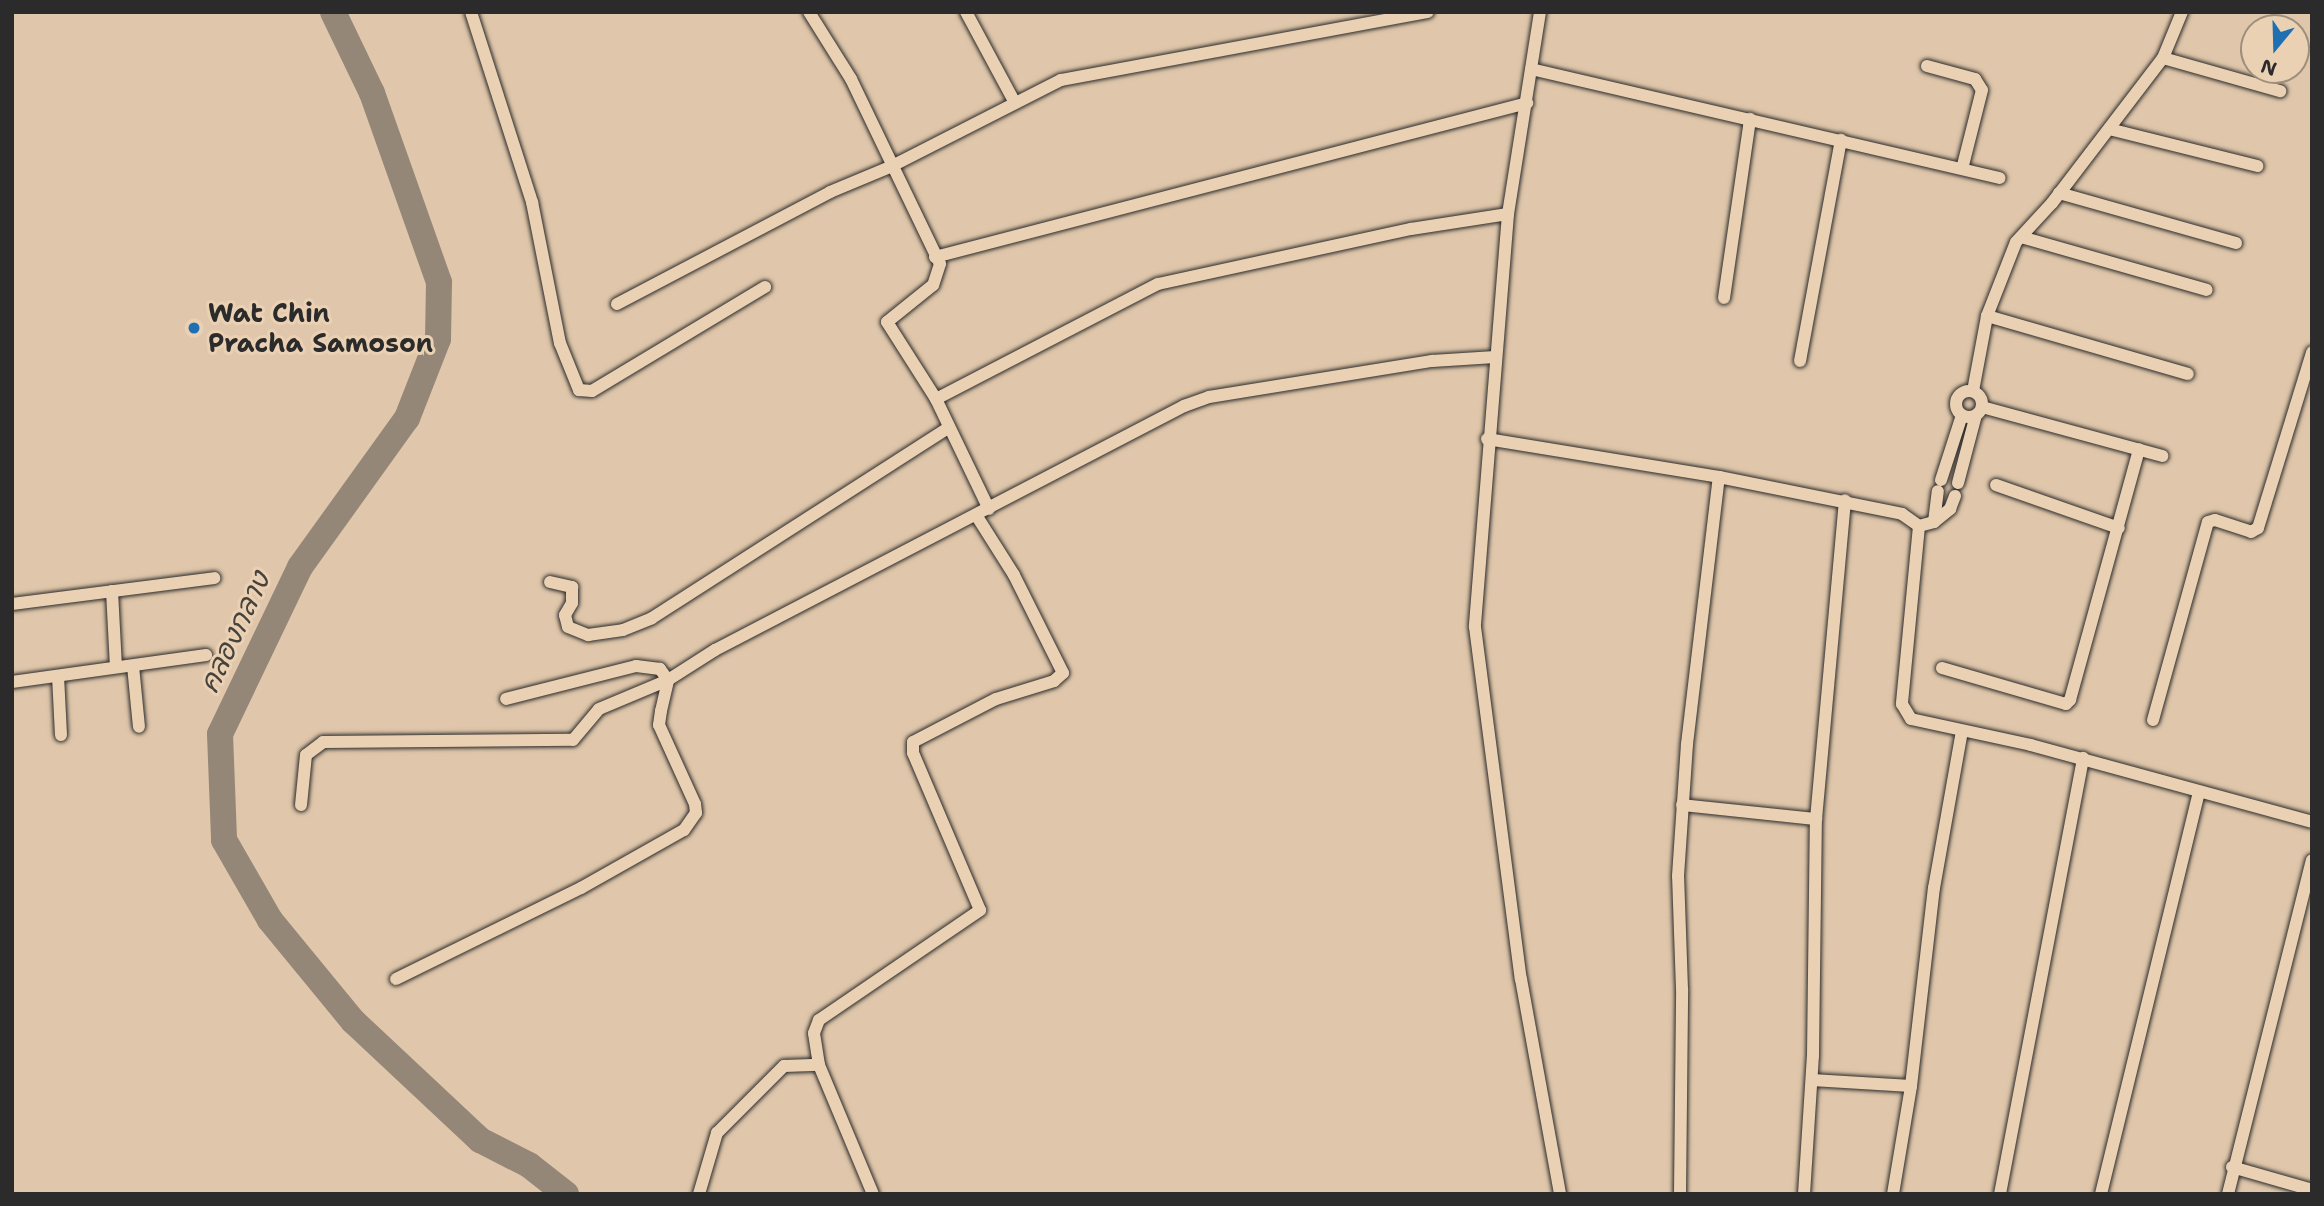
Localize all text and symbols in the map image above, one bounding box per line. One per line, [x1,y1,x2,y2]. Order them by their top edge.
north arrow [2240,14,2310,84]
text: N [2257,53,2280,82]
place label: Wat Chin Pracha Samoson [208,297,433,358]
marker: Wat Chin Pracha Samoson [186,320,202,336]
water label: คลองกลาง [191,566,277,698]

